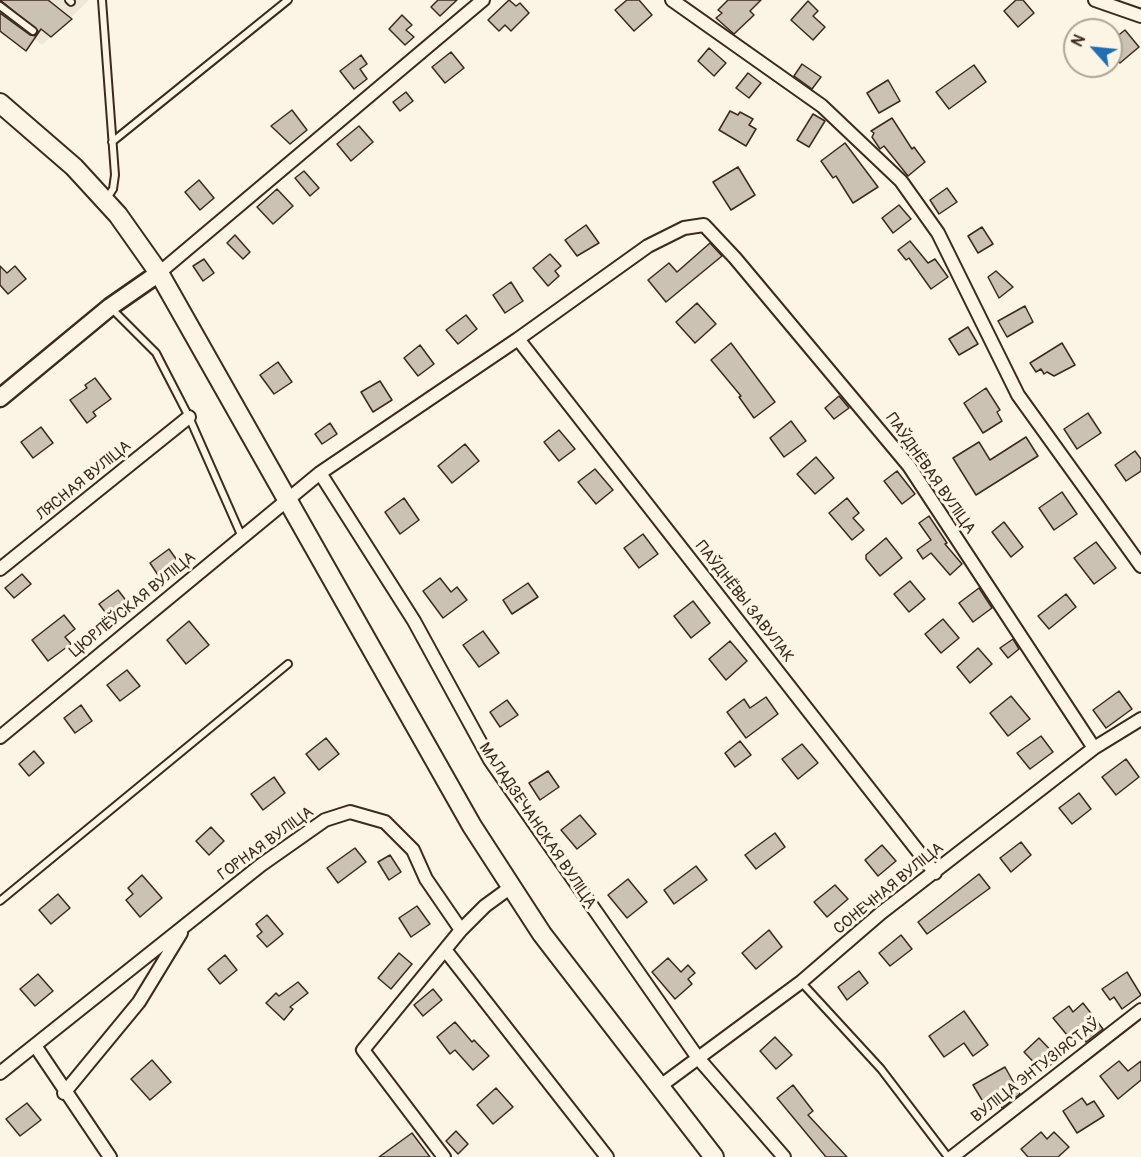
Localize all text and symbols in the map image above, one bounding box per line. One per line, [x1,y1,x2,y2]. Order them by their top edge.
north arrow [1063,18,1123,78]
text: N [1067,31,1090,50]
street label: ПАЎДНЁВАЯ ВУЛІЦА [881,410,979,538]
street label: ЛЯСНАЯ ВУЛІЦА [33,437,135,525]
street label: ПАЎДНЁВЫ ЗАВУЛАК [691,537,797,667]
street label: ЦЮРЛЁЎСКАЯ ВУЛІЦА [66,548,200,662]
street label: МАЛАДЗЕЧАНСКАЯ ВУЛІЦА [474,739,600,913]
street label: ГОРНАЯ ВУЛІЦА [214,803,318,885]
street label: СОНЕЧНАЯ ВУЛІЦА [830,839,948,939]
street label: ВУЛІЦА ЭНТУЗІЯСТАЎ [968,1015,1104,1127]

